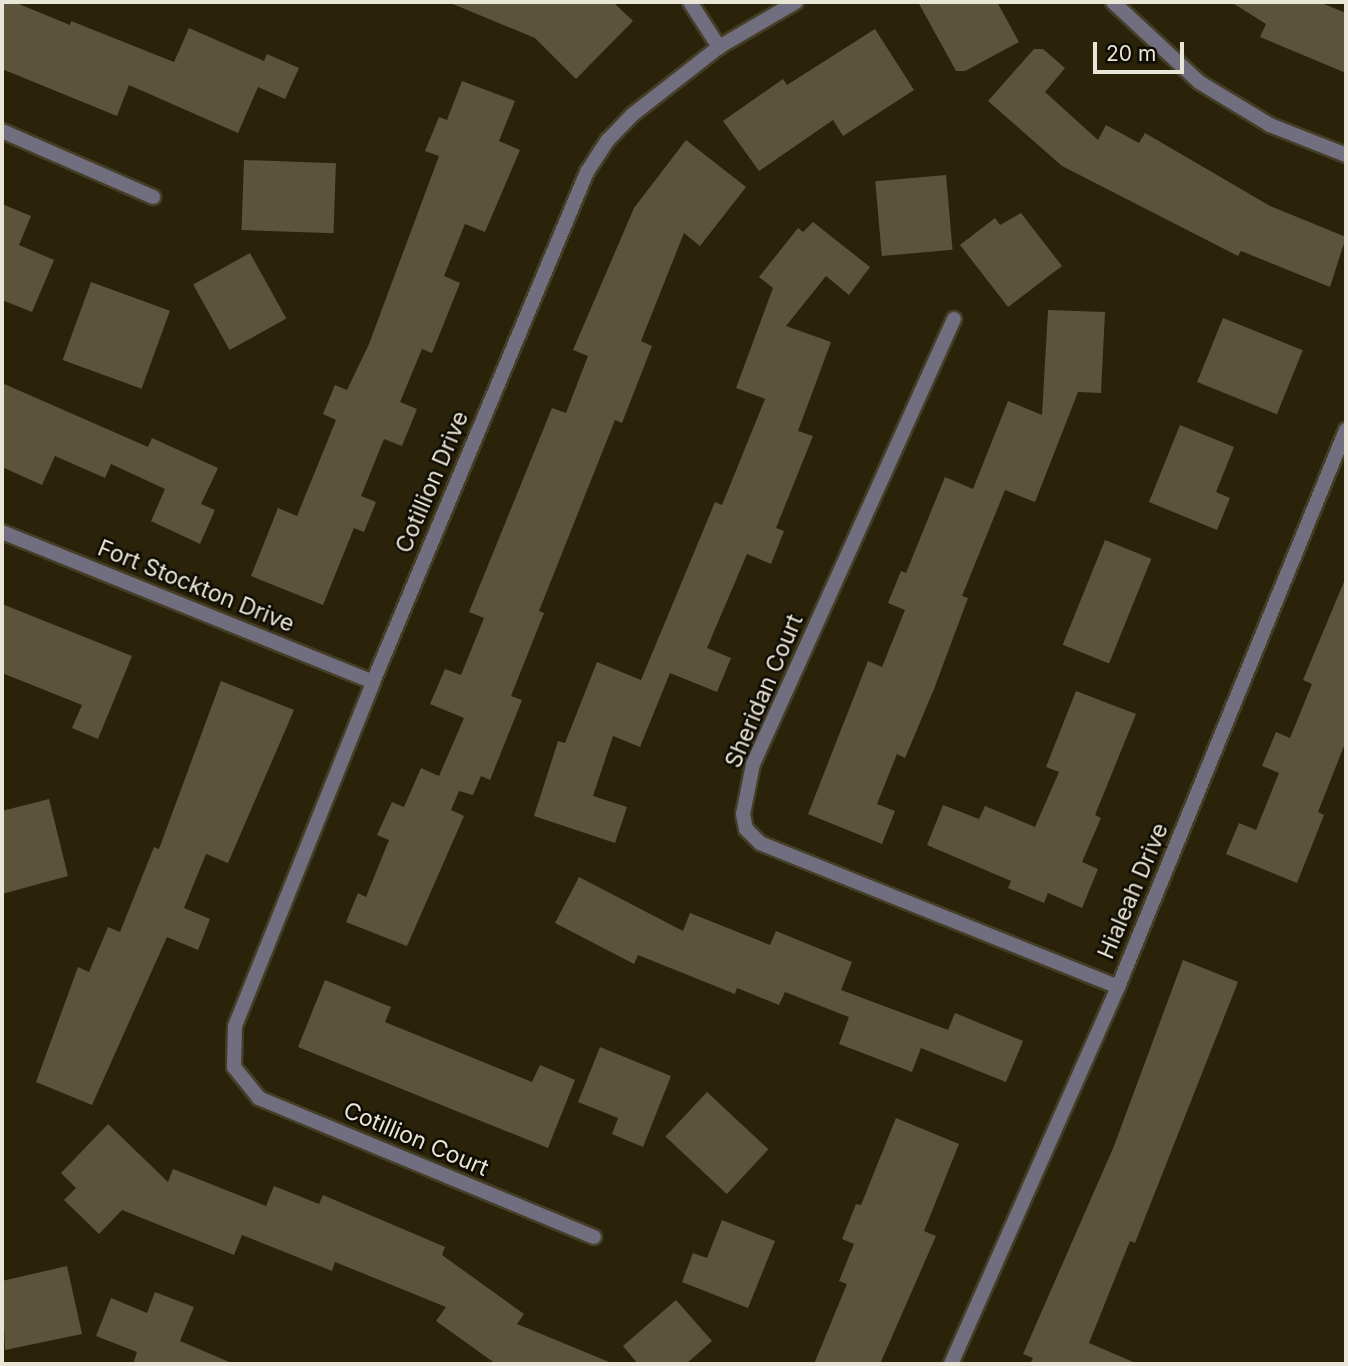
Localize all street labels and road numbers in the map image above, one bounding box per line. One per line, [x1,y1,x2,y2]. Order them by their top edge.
street label: Cotillion Drive [390,407,474,557]
street label: Fort Stockton Drive [94,534,298,638]
street label: Sheridan Court [719,610,809,772]
street label: Hialeah Drive [1092,819,1174,963]
street label: Cotillion Court [339,1096,493,1182]

